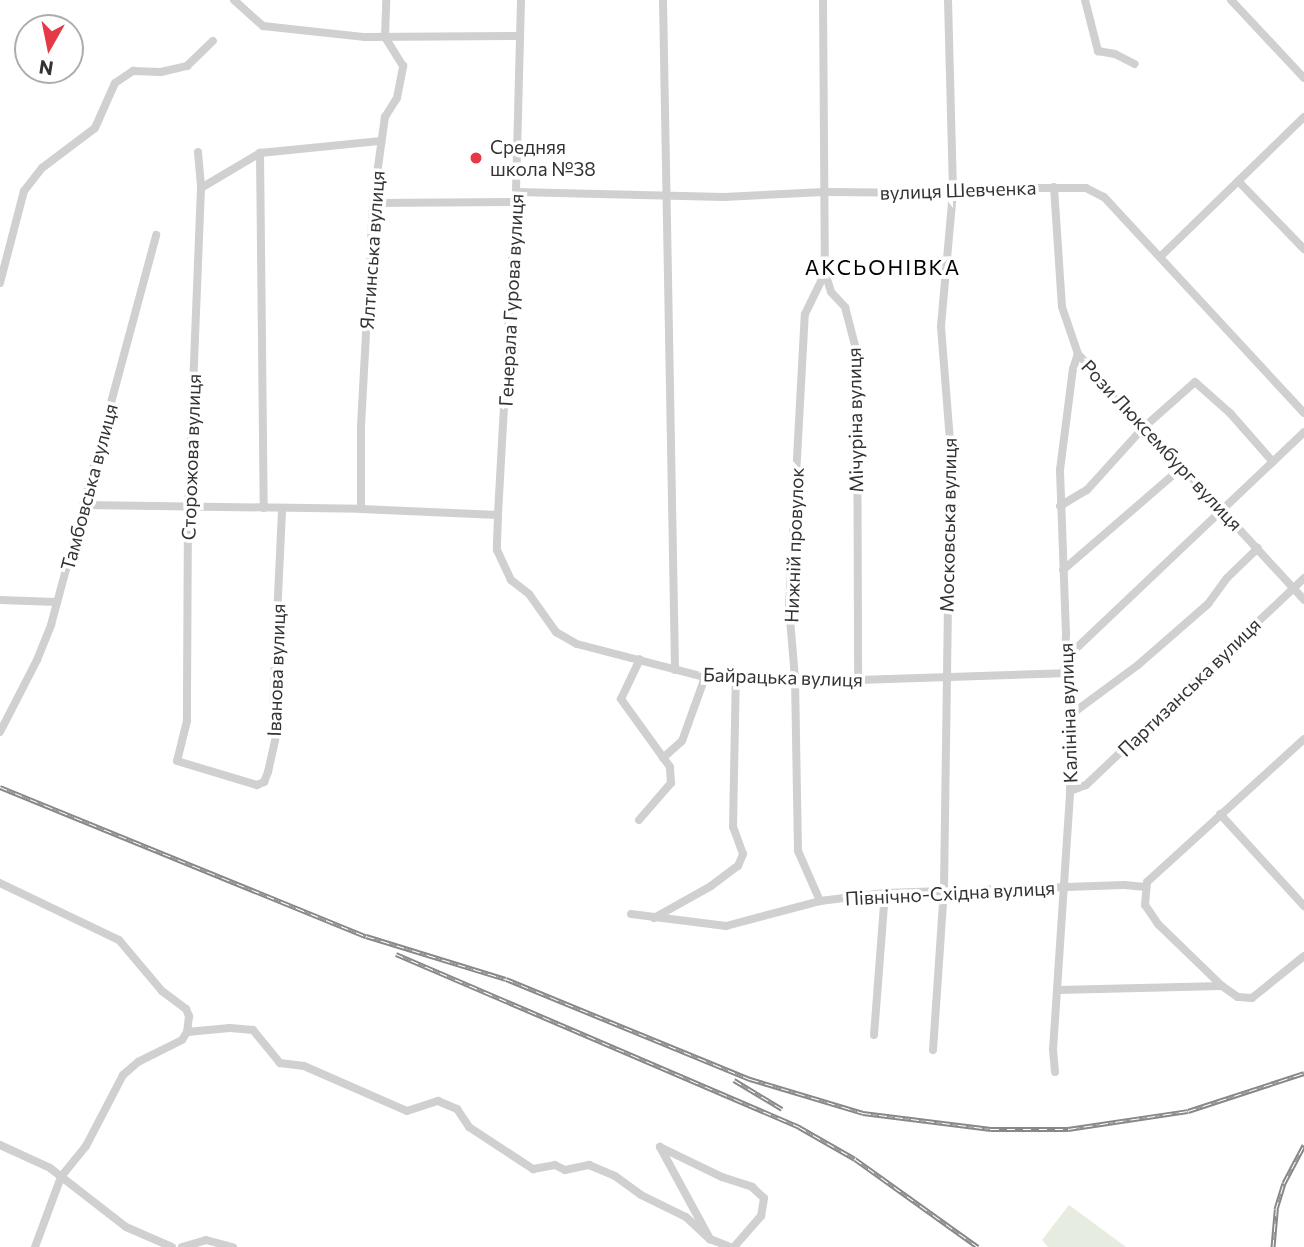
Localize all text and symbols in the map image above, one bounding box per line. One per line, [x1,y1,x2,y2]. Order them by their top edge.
north arrow [14,14,84,84]
text: N [37,56,55,81]
place label: Средняя школа №38 [490,136,596,180]
marker: Средняя школа №38 [468,150,484,166]
street label: Ялтинська вулиця [355,170,389,330]
street label: вулиця Шевченка [879,176,1037,204]
street label: Генерала Гурова вулиця [494,193,528,407]
district label: АКСЬОНІВКА [806,254,960,280]
street label: Мічуріна вулиця [842,347,868,493]
street label: Рози Люксембург вулиця [1077,355,1247,535]
street label: Сторожова вулиця [177,373,205,541]
street label: Тамбовська вулиця [56,401,122,573]
street label: Московська вулиця [935,437,961,613]
street label: Нижній провулок [780,467,808,623]
street label: Іванова вулиця [262,603,290,737]
street label: Партизанська вулиця [1113,613,1265,761]
street label: Калініна вулиця [1054,642,1082,784]
street label: Байрацька вулиця [703,663,863,691]
street label: Північно-Східна вулиця [844,876,1056,910]

